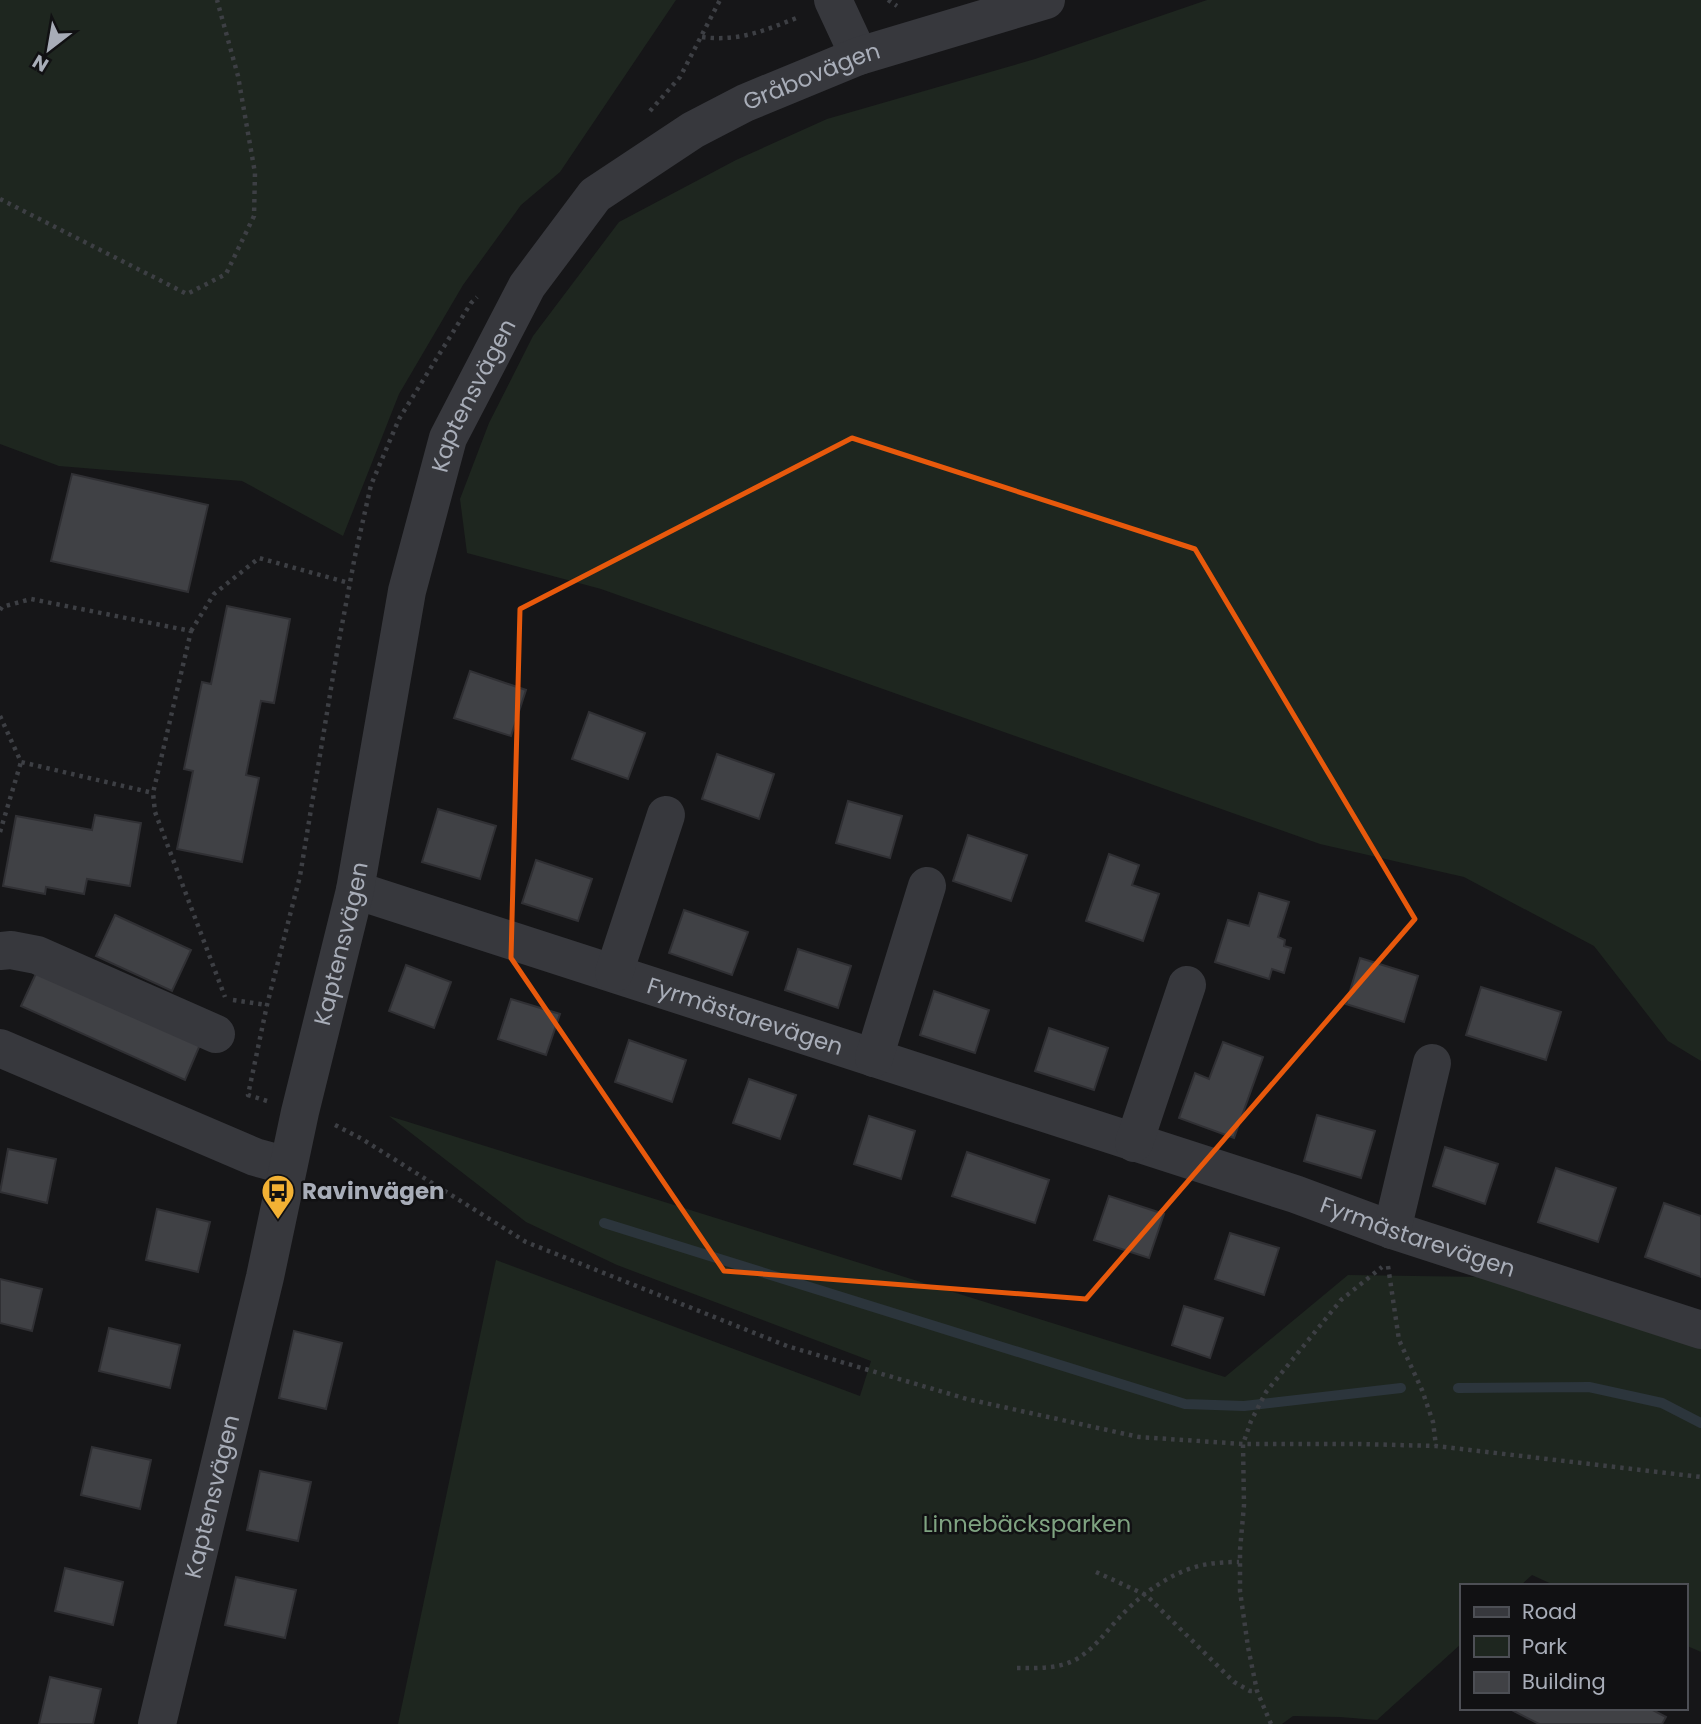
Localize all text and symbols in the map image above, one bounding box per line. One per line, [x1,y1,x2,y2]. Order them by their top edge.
north arrow [14,14,84,84]
street label: Gråbovägen [738,35,884,118]
text: N [27,48,54,78]
street label: Kaptensvägen [424,313,523,476]
street label: Kaptensvägen [306,859,376,1029]
street label: Fyrmästarevägen [643,970,847,1063]
bus stop icon: Ravinvägen [259,1172,297,1221]
place label: Ravinvägen [302,1175,445,1207]
street label: Fyrmästarevägen [1316,1189,1519,1285]
street label: Kaptensvägen [177,1411,247,1582]
park label: Linnebäcksparken [923,1508,1131,1540]
legend [1460,1584,1687,1710]
text: Road [1522,1597,1577,1626]
text: Park [1522,1632,1567,1661]
text: Building [1522,1667,1606,1696]

